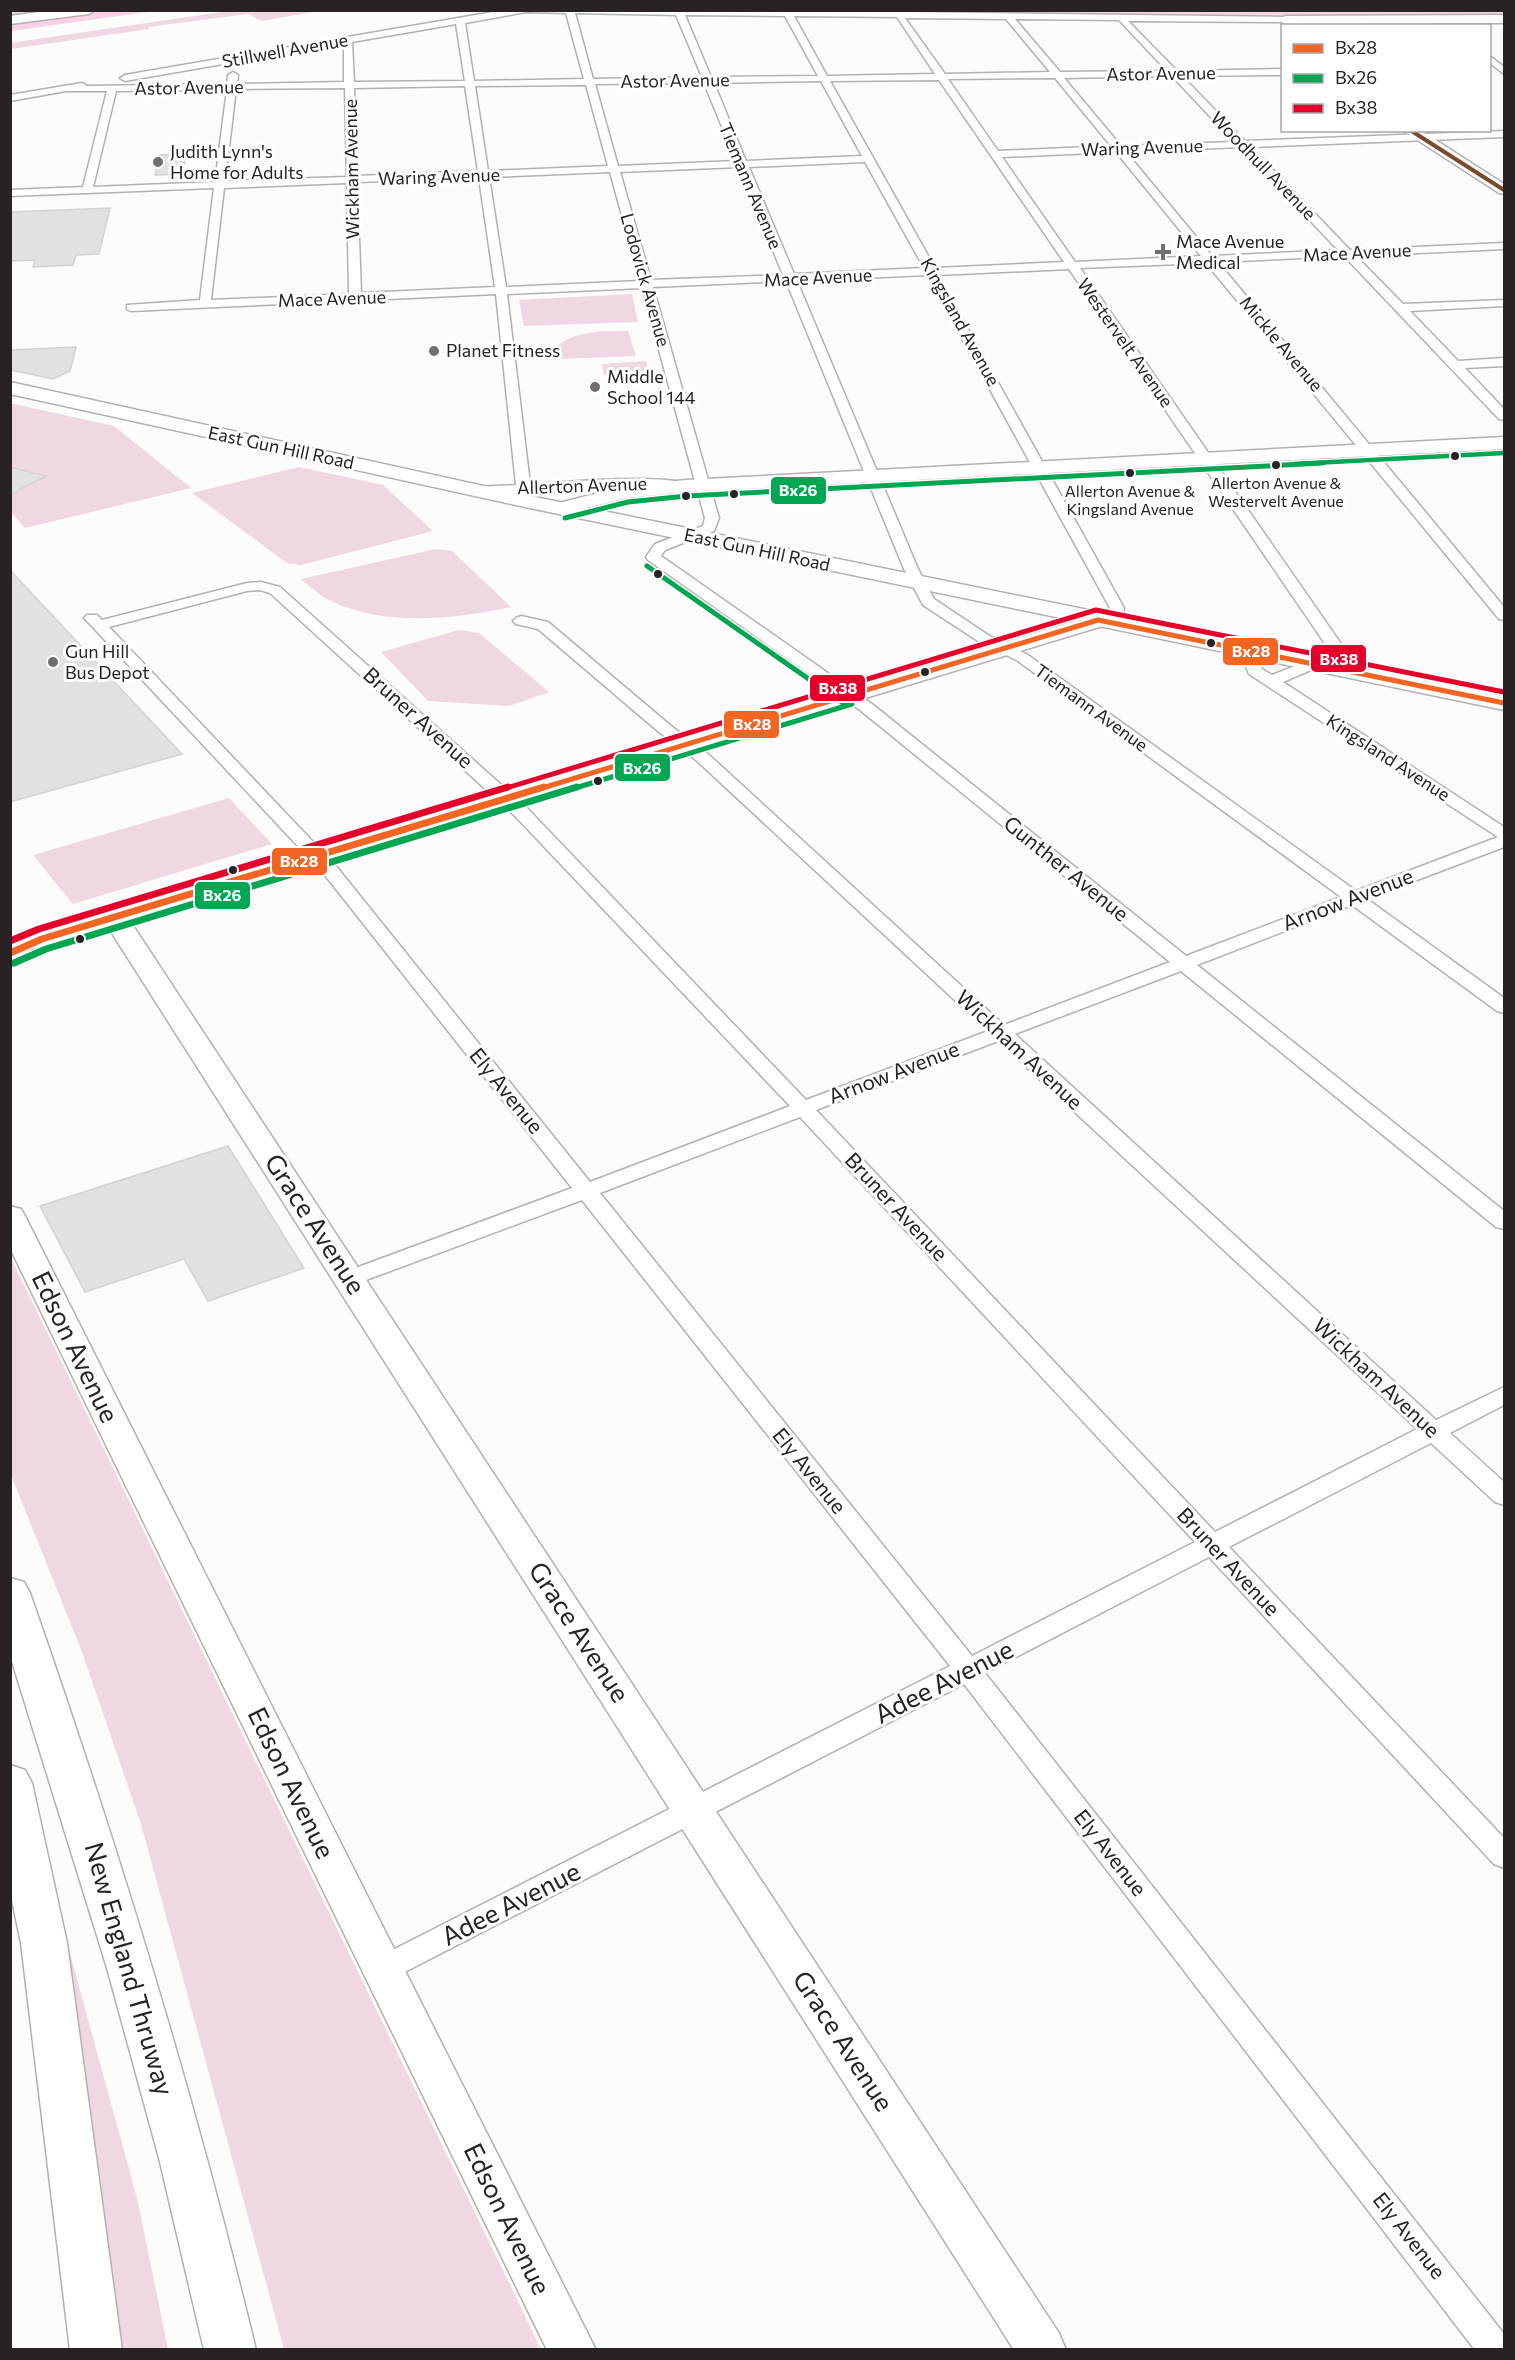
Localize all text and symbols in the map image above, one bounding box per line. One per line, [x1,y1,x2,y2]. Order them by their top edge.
legend [1281,24,1491,132]
street label: Stillwell Avenue [220,28,350,72]
text: Bx28 [1335,36,1377,58]
street label: Astor Avenue [1106,61,1216,85]
text: Bx26 [1335,66,1377,88]
street label: Astor Avenue [620,68,730,92]
street label: Astor Avenue [134,75,244,99]
text: Bx38 [1335,96,1377,118]
street label: Wickham Avenue [339,99,363,239]
street label: Woodhull Avenue [1206,107,1321,224]
street label: Tiemann Avenue [714,119,787,252]
street label: Waring Avenue [1081,134,1203,160]
place label: Judith Lynn's Home for Adults [170,140,304,183]
marker: Judith Lynn's Home for Adults [151,155,165,169]
street label: Waring Avenue [378,163,500,189]
street label: Lodovick Avenue [616,210,676,349]
place label: Mace Avenue Medical [1176,230,1284,273]
street label: Mace Avenue [1302,238,1412,266]
marker: Mace Avenue Medical [1154,243,1172,261]
street label: Kingsland Avenue [917,254,1005,389]
street label: Mace Avenue [763,263,873,291]
street label: Westervelt Avenue [1073,274,1179,411]
street label: Mace Avenue [277,285,386,311]
street label: Mickle Avenue [1235,291,1328,396]
place label: Planet Fitness [446,339,560,361]
marker: Planet Fitness [427,344,441,358]
place label: Middle School 144 [607,365,696,408]
marker: Middle School 144 [588,380,602,394]
street label: East Gun Hill Road [206,421,356,473]
unlabelled marker [1449,450,1461,462]
marker: Allerton Avenue & Westervelt Avenue [1270,459,1282,471]
marker: Allerton Avenue & Kingsland Avenue [1124,467,1136,479]
street label: Allerton Avenue [517,472,647,498]
place label: Allerton Avenue & Westervelt Avenue [1208,473,1344,510]
line badge: Bx26 [770,476,827,505]
text: Bx26 [779,480,817,499]
place label: Allerton Avenue & Kingsland Avenue [1065,481,1195,518]
unlabelled marker [728,488,740,500]
unlabelled marker [680,490,692,502]
street label: East Gun Hill Road [682,523,832,575]
unlabelled marker [652,568,664,580]
unlabelled marker [1205,637,1217,649]
line badge: Bx28 [1222,637,1279,666]
place label: Gun Hill Bus Depot [65,640,150,683]
text: Bx28 [1232,641,1270,660]
line badge: Bx38 [1310,644,1367,673]
text: Bx38 [1320,649,1359,668]
marker: Gun Hill Bus Depot [46,655,60,669]
street label: Tiemann Avenue [1031,659,1153,756]
street label: Bruner Avenue [359,661,479,773]
unlabelled marker [919,666,931,678]
line badge: Bx38 [809,674,866,702]
text: Bx38 [819,678,858,697]
street label: Kingsland Avenue [1323,709,1455,805]
line badge: Bx28 [723,710,780,739]
text: Bx28 [733,714,771,733]
line badge: Bx26 [614,753,671,782]
text: Bx26 [623,758,661,777]
unlabelled marker [592,775,604,787]
street label: Gunther Avenue [1000,810,1134,926]
line badge: Bx28 [271,847,328,876]
text: Bx28 [280,851,318,870]
street label: Arnow Avenue [1279,862,1416,935]
unlabelled marker [227,864,239,876]
line badge: Bx26 [194,881,251,910]
text: Bx26 [203,885,241,904]
unlabelled marker [74,933,86,945]
street label: Wickham Avenue [952,984,1089,1114]
street label: Arnow Avenue [825,1035,962,1108]
street label: Ely Avenue [465,1042,549,1138]
street label: Grace Avenue [259,1147,373,1299]
street label: Bruner Avenue [840,1147,954,1265]
street label: Edson Avenue [26,1266,126,1427]
street label: Wickham Avenue [1309,1312,1446,1442]
street label: Ely Avenue [768,1422,852,1518]
street label: Bruner Avenue [1172,1502,1286,1620]
street label: Grace Avenue [523,1555,637,1707]
street label: Adee Avenue [869,1632,1018,1729]
street label: Edson Avenue [242,1702,342,1863]
street label: Ely Avenue [1070,1804,1153,1900]
street label: New England Thruway [79,1838,181,2099]
street label: Adee Avenue [436,1854,585,1951]
street label: Grace Avenue [787,1964,901,2116]
street label: Edson Avenue [458,2138,558,2299]
street label: Ely Avenue [1369,2187,1452,2283]

